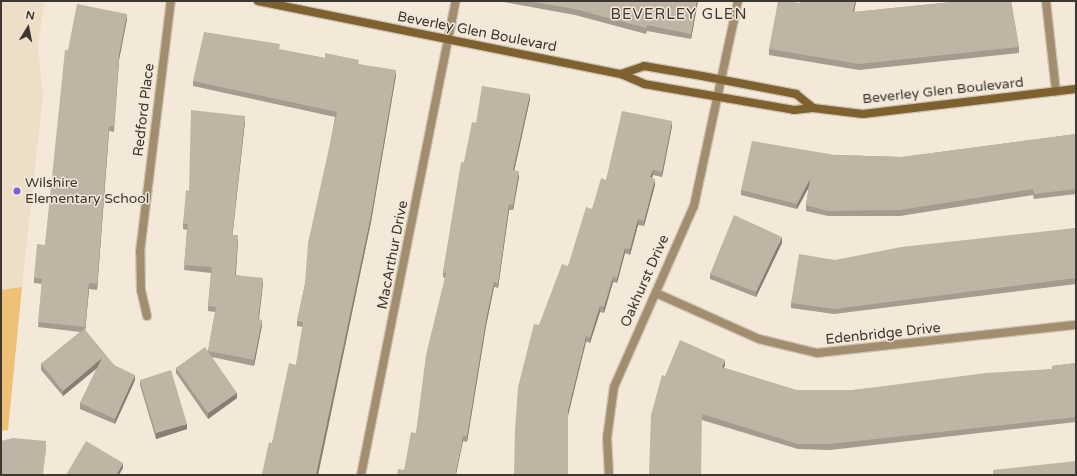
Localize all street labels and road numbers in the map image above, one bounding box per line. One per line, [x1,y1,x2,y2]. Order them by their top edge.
street label: Beverley Glen Boulevard [396,8,558,56]
street label: Redford Place [130,62,158,158]
street label: Beverley Glen Boulevard [862,74,1024,108]
street label: MacArthur Drive [374,199,412,311]
street label: Oakhurst Drive [617,232,673,330]
street label: Edenbridge Drive [825,320,941,348]

